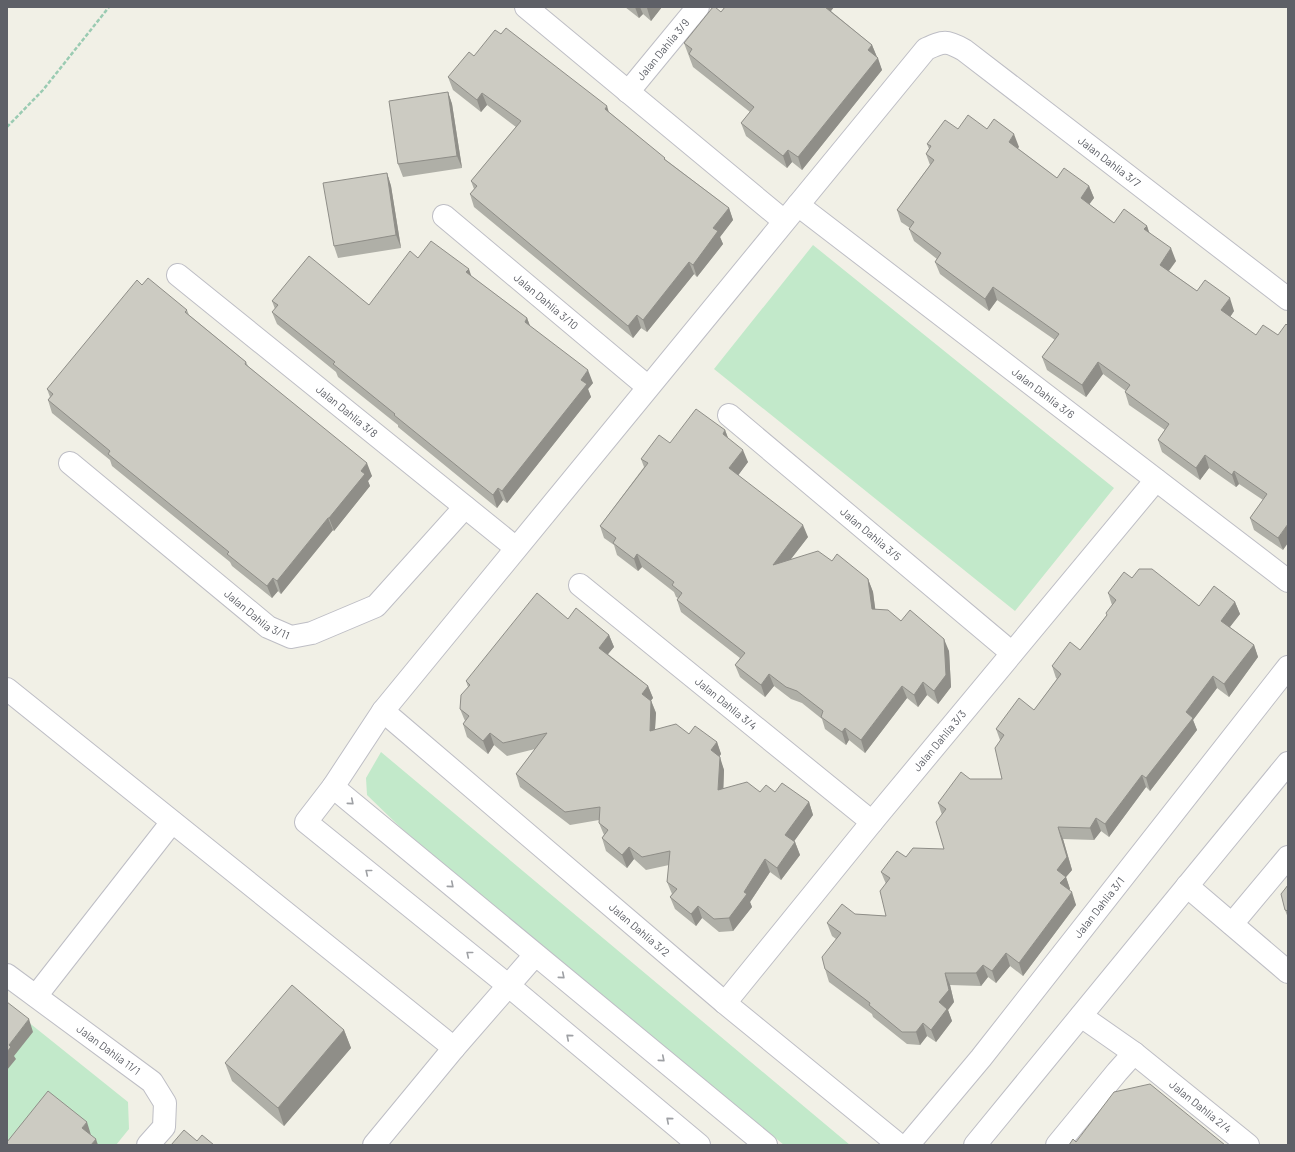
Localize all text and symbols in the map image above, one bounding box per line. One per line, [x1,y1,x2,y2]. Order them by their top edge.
street label: Jalan Dahlia 3/9 [634,16,692,83]
street label: Jalan Dahlia 3/7 [1076,133,1143,189]
street label: Jalan Dahlia 3/10 [511,270,581,332]
street label: Jalan Dahlia 3/6 [1010,365,1078,421]
street label: Jalan Dahlia 3/8 [314,382,381,440]
street label: Jalan Dahlia 3/5 [838,504,904,563]
street label: Jalan Dahlia 3/11 [222,587,292,642]
street label: Jalan Dahlia 3/4 [693,674,760,732]
street label: Jalan Dahlia 3/3 [910,707,968,773]
one-way arrow [346,797,353,804]
one-way arrow [365,870,372,877]
street label: Jalan Dahlia 3/1 [1071,874,1127,940]
one-way arrow [446,880,453,887]
street label: Jalan Dahlia 3/2 [607,900,673,959]
one-way arrow [466,951,473,958]
one-way arrow [557,972,564,979]
street label: Jalan Dahlia 11/1 [74,1022,143,1077]
one-way arrow [567,1034,574,1041]
one-way arrow [657,1055,665,1062]
street label: Jalan Dahlia 2/4 [1167,1077,1234,1135]
one-way arrow [666,1117,673,1124]

